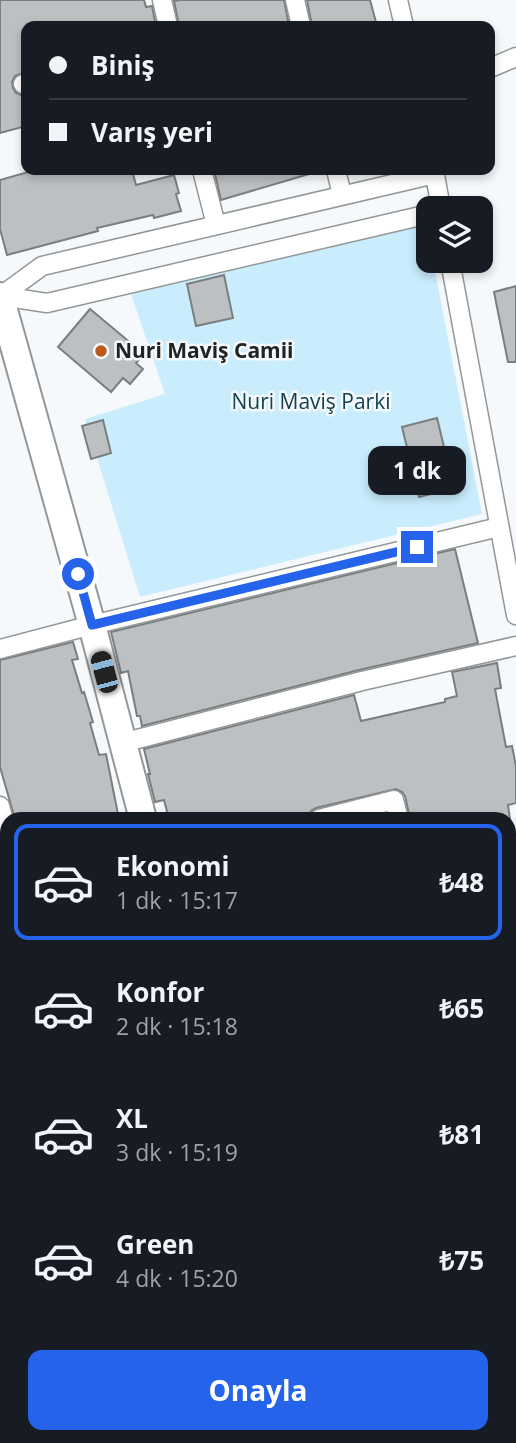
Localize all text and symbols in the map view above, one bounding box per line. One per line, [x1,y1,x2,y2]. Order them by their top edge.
text: Biniş [91,47,154,83]
text: Varış yeri [91,114,213,150]
map controls [416,196,493,273]
button: layers [416,196,493,273]
place label: Nuri Maviş Camii [115,336,294,364]
marker: Nuri Maviş Camii [93,343,109,359]
park label: Nuri Maviş Parki [231,387,391,415]
callout: 1 dk [368,446,466,494]
text: 1 dk [393,454,441,486]
route end [401,531,433,563]
route start [62,558,94,590]
car [89,649,120,695]
text: Ekonomi [116,848,229,884]
icon: car [32,851,95,914]
text: ₺48 [439,864,484,900]
text: 1 dk · 15:17 [116,884,238,916]
text: Konfor [116,974,204,1010]
icon: car [32,977,95,1040]
text: ₺65 [439,990,484,1026]
text: 2 dk · 15:18 [116,1010,238,1042]
text: XL [116,1100,148,1136]
icon: car [32,1103,95,1166]
text: ₺81 [439,1116,484,1152]
text: 3 dk · 15:19 [116,1136,238,1168]
text: Green [116,1226,194,1262]
icon: car [32,1229,95,1292]
text: ₺75 [439,1242,484,1278]
text: 4 dk · 15:20 [116,1262,238,1294]
button: Onayla [28,1350,488,1430]

